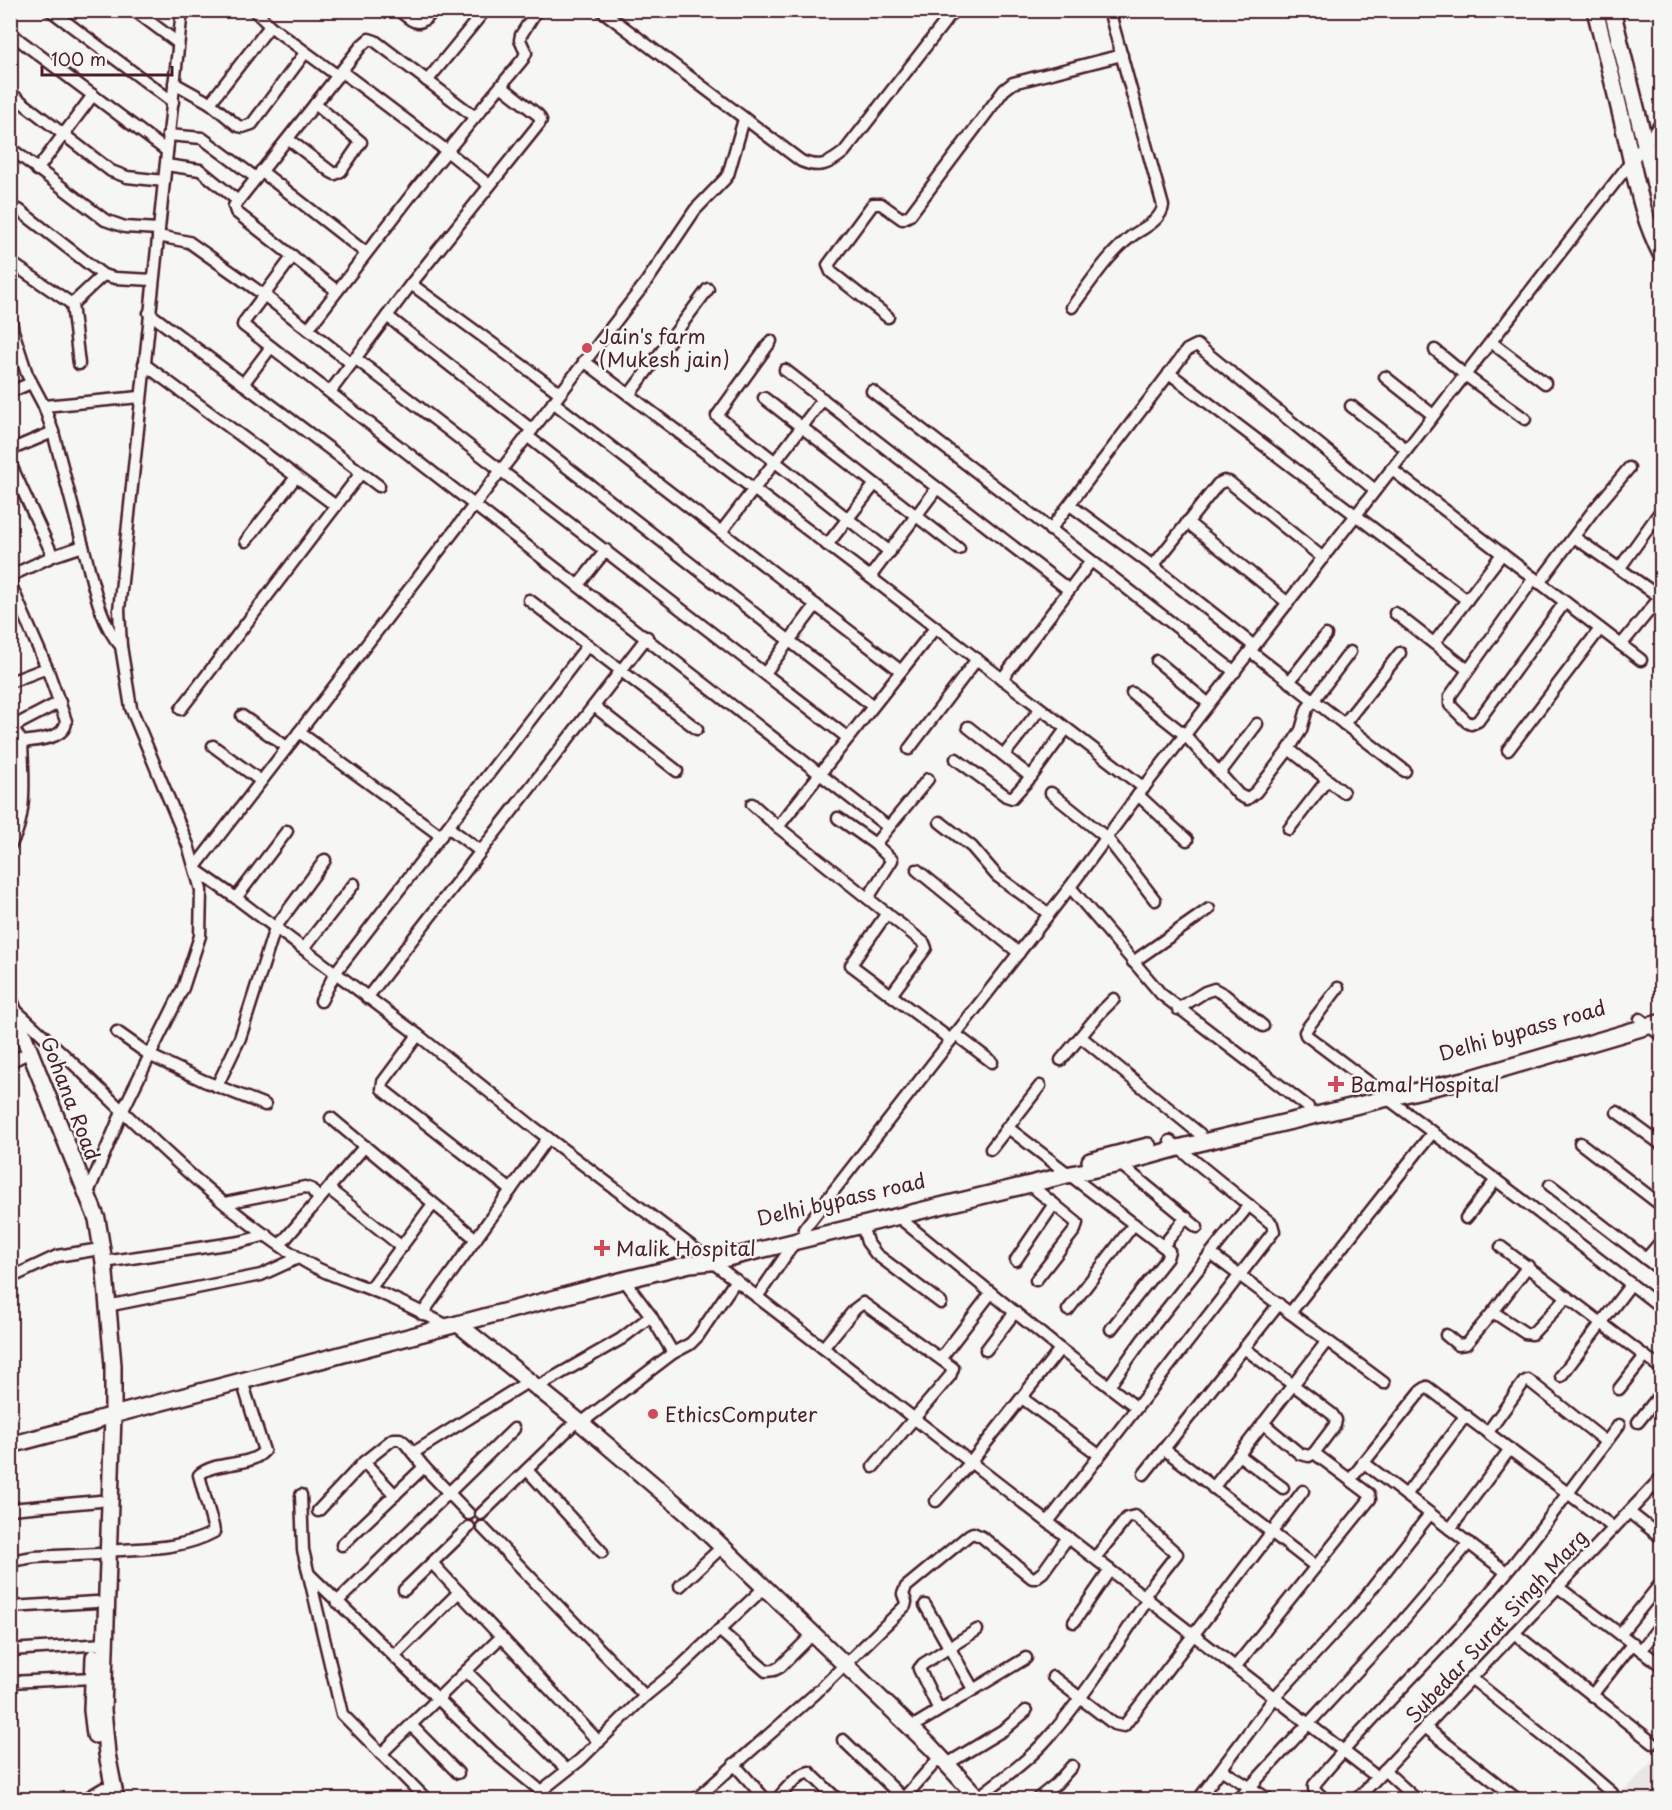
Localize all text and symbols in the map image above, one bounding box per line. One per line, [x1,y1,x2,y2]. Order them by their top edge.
scale bar [42,39,172,77]
text: 100 m [51,45,106,72]
place label: Jain's farm (Mukesh jain) [599,321,730,374]
marker: Jain's farm (Mukesh jain) [580,341,594,355]
street label: Delhi bypass road [1435,992,1609,1068]
street label: Gohana Road [34,1032,108,1164]
place label: Bamal Hospital [1350,1069,1500,1099]
marker: Bamal Hospital [1327,1075,1345,1093]
street label: Delhi bypass road [754,1165,928,1233]
place label: Malik Hospital [616,1233,756,1263]
marker: Malik Hospital [593,1239,611,1257]
place label: EthicsComputer [665,1399,818,1429]
marker: EthicsComputer [646,1407,660,1421]
street label: Subedar Surat Singh Marg [1398,1522,1594,1730]

